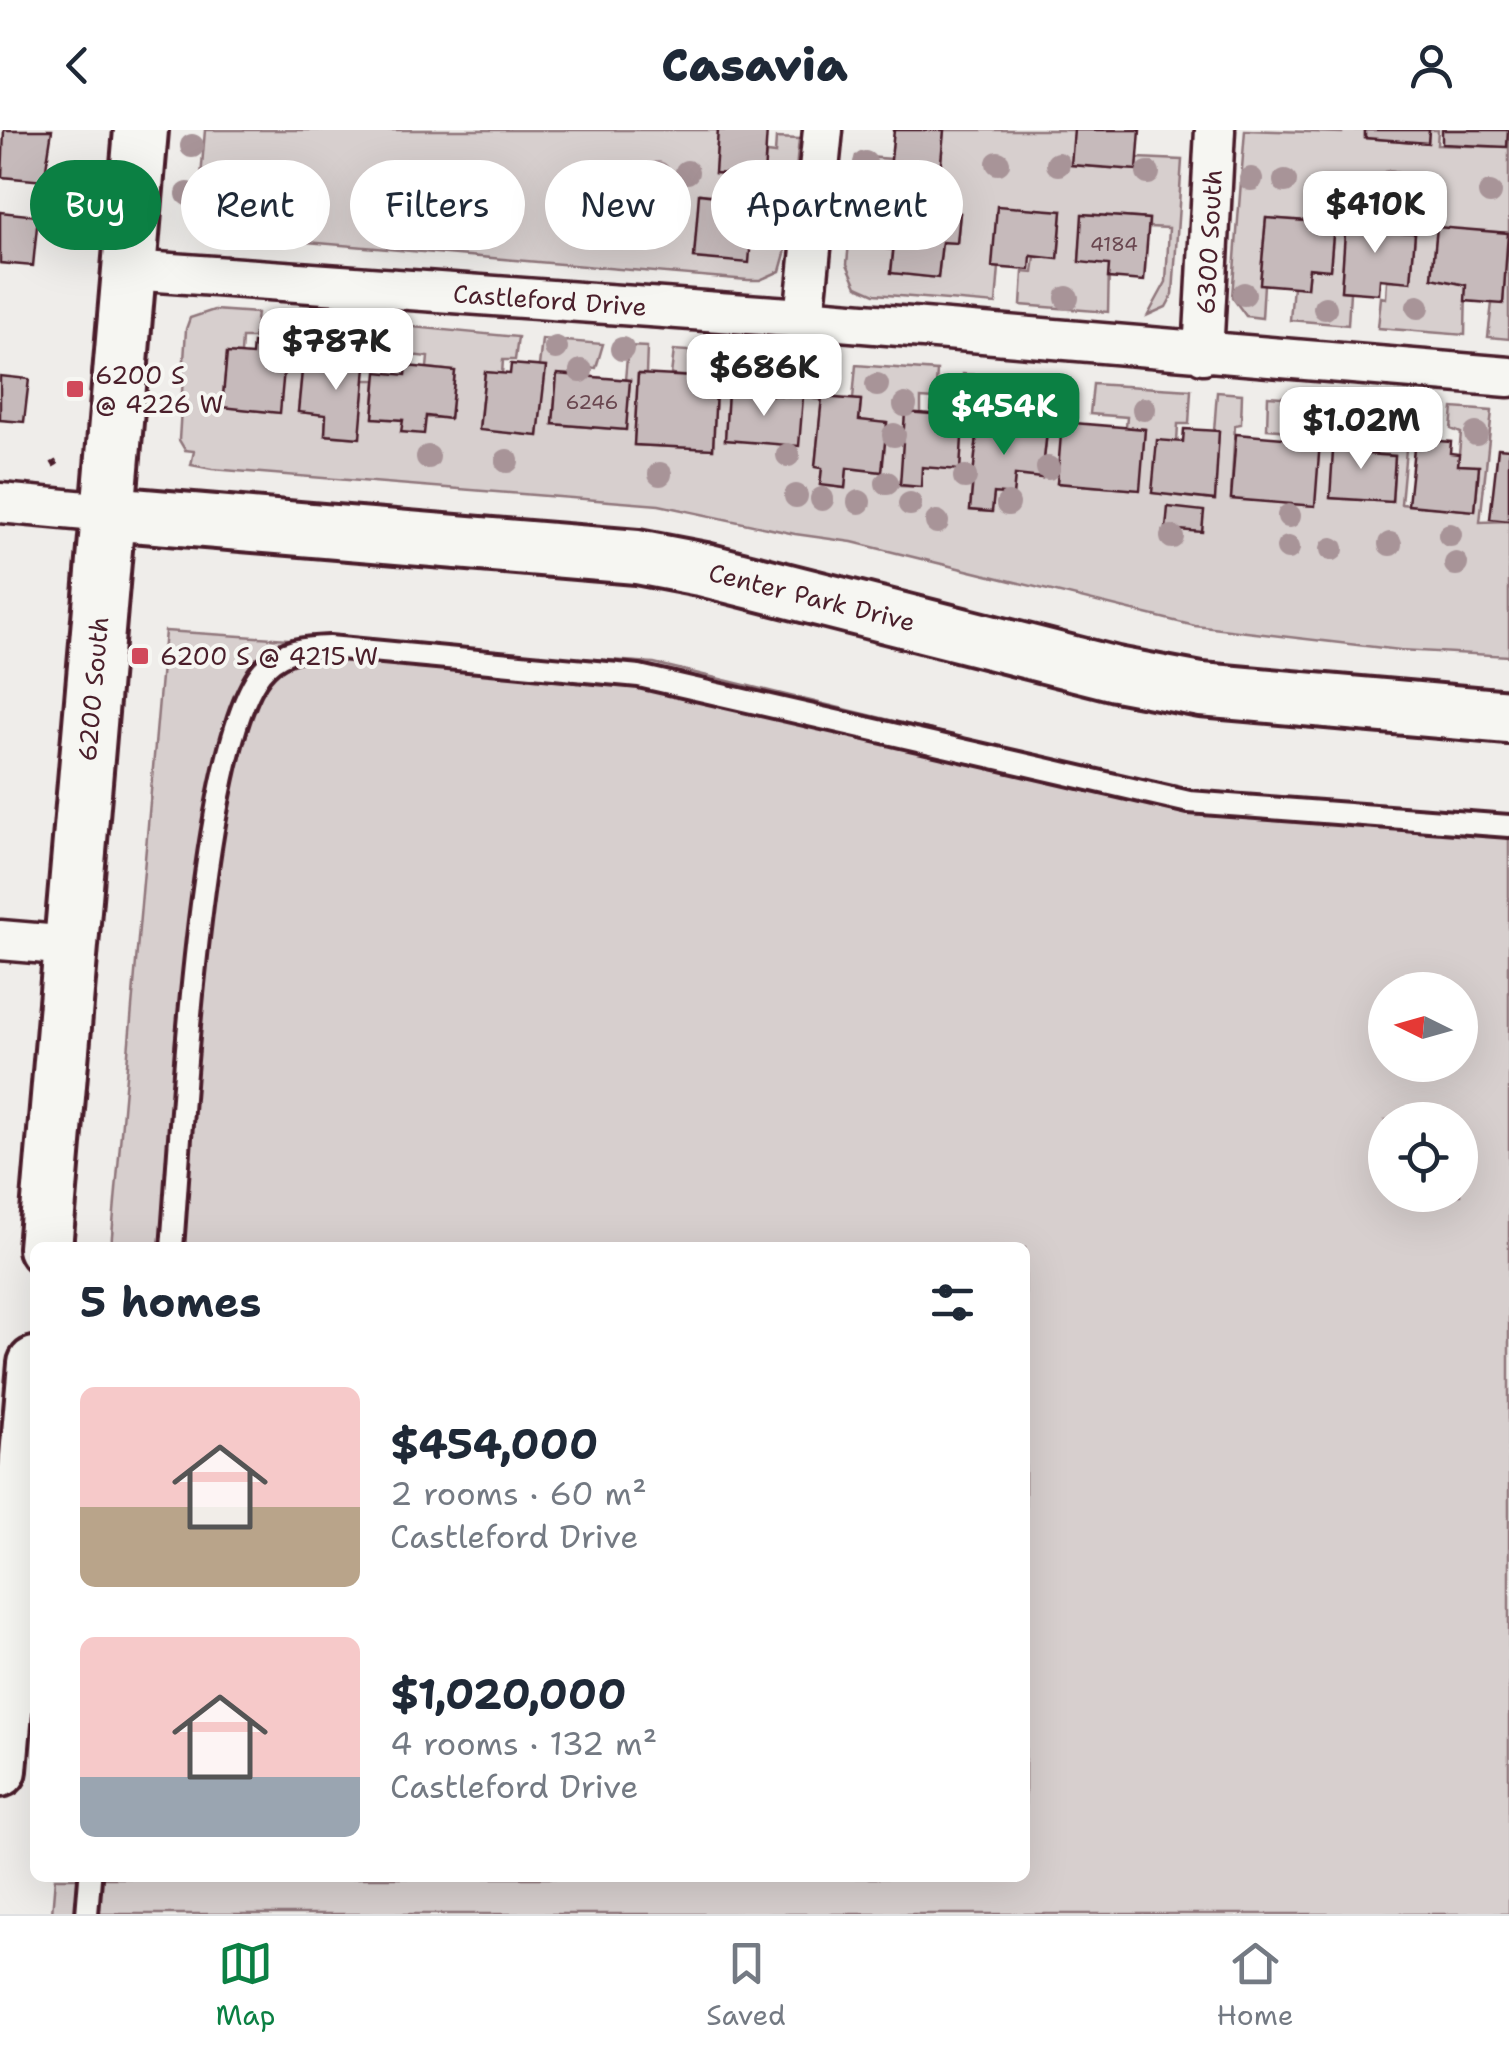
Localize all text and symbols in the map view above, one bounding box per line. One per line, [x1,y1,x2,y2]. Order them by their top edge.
text: Casavia [661,35,848,95]
icon: back [50,38,105,93]
icon: person [1404,38,1459,93]
chip: Buy [30,160,161,250]
chip: Rent [181,160,330,250]
chip: Filters [350,160,525,250]
chip: New [545,160,691,250]
chip: Apartment [711,160,963,250]
street label: 6300 South [1188,168,1230,316]
pin: $410K [1305,171,1445,256]
text: $410K [1325,182,1425,225]
house number: 4184 [1090,231,1138,257]
street label: Castleford Drive [452,276,648,324]
pin: $787K [266,308,406,393]
text: $787K [281,319,391,362]
pin: $686K [694,334,834,419]
text: $686K [709,345,819,388]
place label: 6200 S @ 4226 W [95,358,224,421]
pin: $454K [934,373,1074,458]
marker: 6200 S @ 4226 W [64,378,86,400]
text: $454K [950,384,1058,427]
pin: $1.02M [1280,387,1442,472]
house number: 6246 [565,389,619,415]
text: $1.02M [1302,398,1420,441]
street label: Center Park Drive [705,555,919,639]
street label: 6200 South [70,615,116,763]
place label: 6200 S @ 4215 W [160,639,378,673]
marker: 6200 S @ 4215 W [129,645,151,667]
north arrow [1368,972,1478,1082]
map controls [1368,972,1478,1212]
button: locate [1368,1102,1478,1212]
text: 5 homes [80,1274,261,1330]
icon: filters [925,1275,980,1330]
text: $454,000 [390,1416,598,1472]
icon: home [160,1427,280,1547]
text: 2 rooms · 60 m² [390,1472,647,1515]
text: Castleford Drive [390,1515,638,1558]
text: $1,020,000 [390,1666,627,1722]
icon: home [160,1677,280,1797]
text: 4 rooms · 132 m² [390,1722,657,1765]
text: Castleford Drive [390,1765,638,1808]
tab: Map [215,1936,275,2034]
tab: Saved [706,1936,786,2034]
tab: Home [1217,1936,1294,2034]

